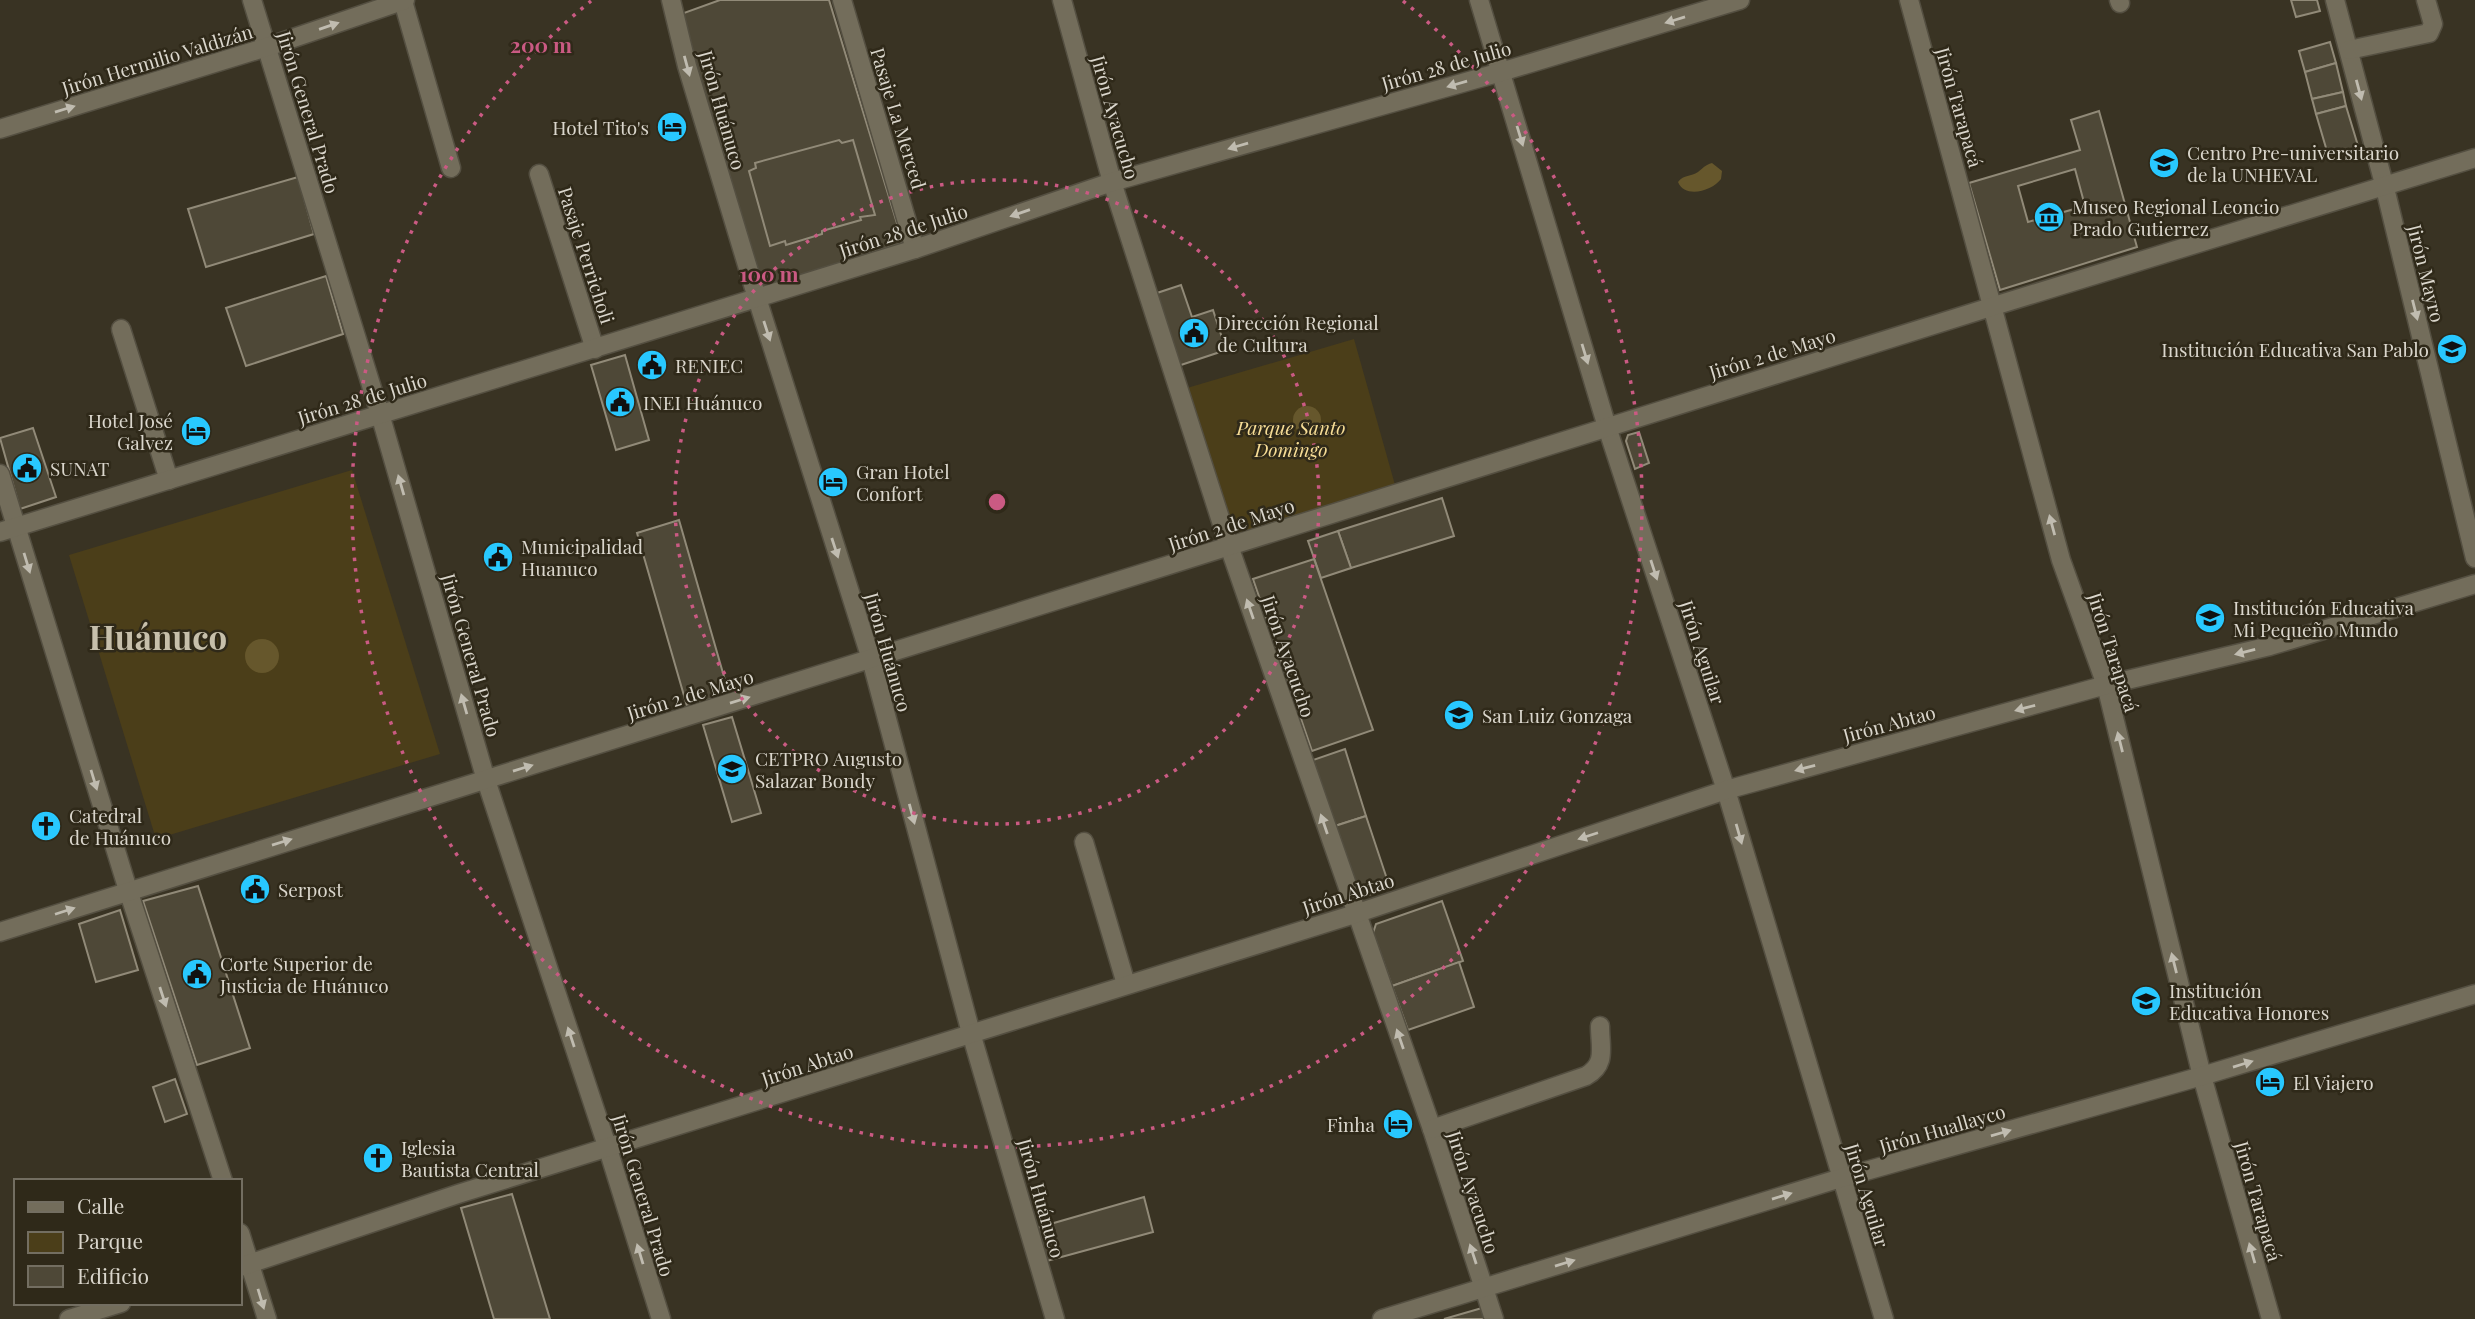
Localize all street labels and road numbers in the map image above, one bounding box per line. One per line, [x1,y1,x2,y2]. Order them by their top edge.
street label: Jirón Hermilio Valdizán [57,17,256,101]
street label: Jirón General Prado [272,27,346,196]
street label: Jirón 28 de Julio [1377,34,1514,96]
street label: Jirón Tarapacá [1930,43,1990,171]
street label: Pasaje La Merced [865,44,933,192]
street label: Jirón Huánuco [693,46,752,173]
street label: Jirón Ayacucho [1086,51,1146,182]
street label: Pasaje Perricholi [553,183,622,327]
street label: Jirón 28 de Julio [834,197,971,263]
street label: Jirón Mayro [2402,220,2452,325]
street label: Jirón 2 de Mayo [1705,321,1838,385]
street label: Jirón 28 de Julio [293,366,430,430]
street label: Jirón 2 de Mayo [1164,491,1297,557]
street label: Jirón General Prado [436,569,508,740]
street label: Jirón Huánuco [859,588,918,715]
street label: Jirón Tarapacá [2082,588,2146,715]
street label: Jirón Ayacucho [1256,591,1322,721]
street label: Jirón Aguilar [1674,596,1732,708]
street label: Jirón 2 de Mayo [623,662,756,726]
street label: Jirón Abtao [1839,698,1938,748]
street label: Jirón Abtao [1298,866,1397,920]
street label: Jirón Abtao [757,1037,856,1091]
street label: Jirón Huallayco [1875,1098,2008,1159]
street label: Jirón General Prado [607,1110,681,1279]
street label: Jirón Ayacucho [1442,1126,1506,1257]
street label: Jirón Huánuco [1012,1134,1071,1261]
street label: Jirón Tarapacá [2229,1137,2289,1265]
street label: Jirón Aguilar [1840,1139,1896,1251]

